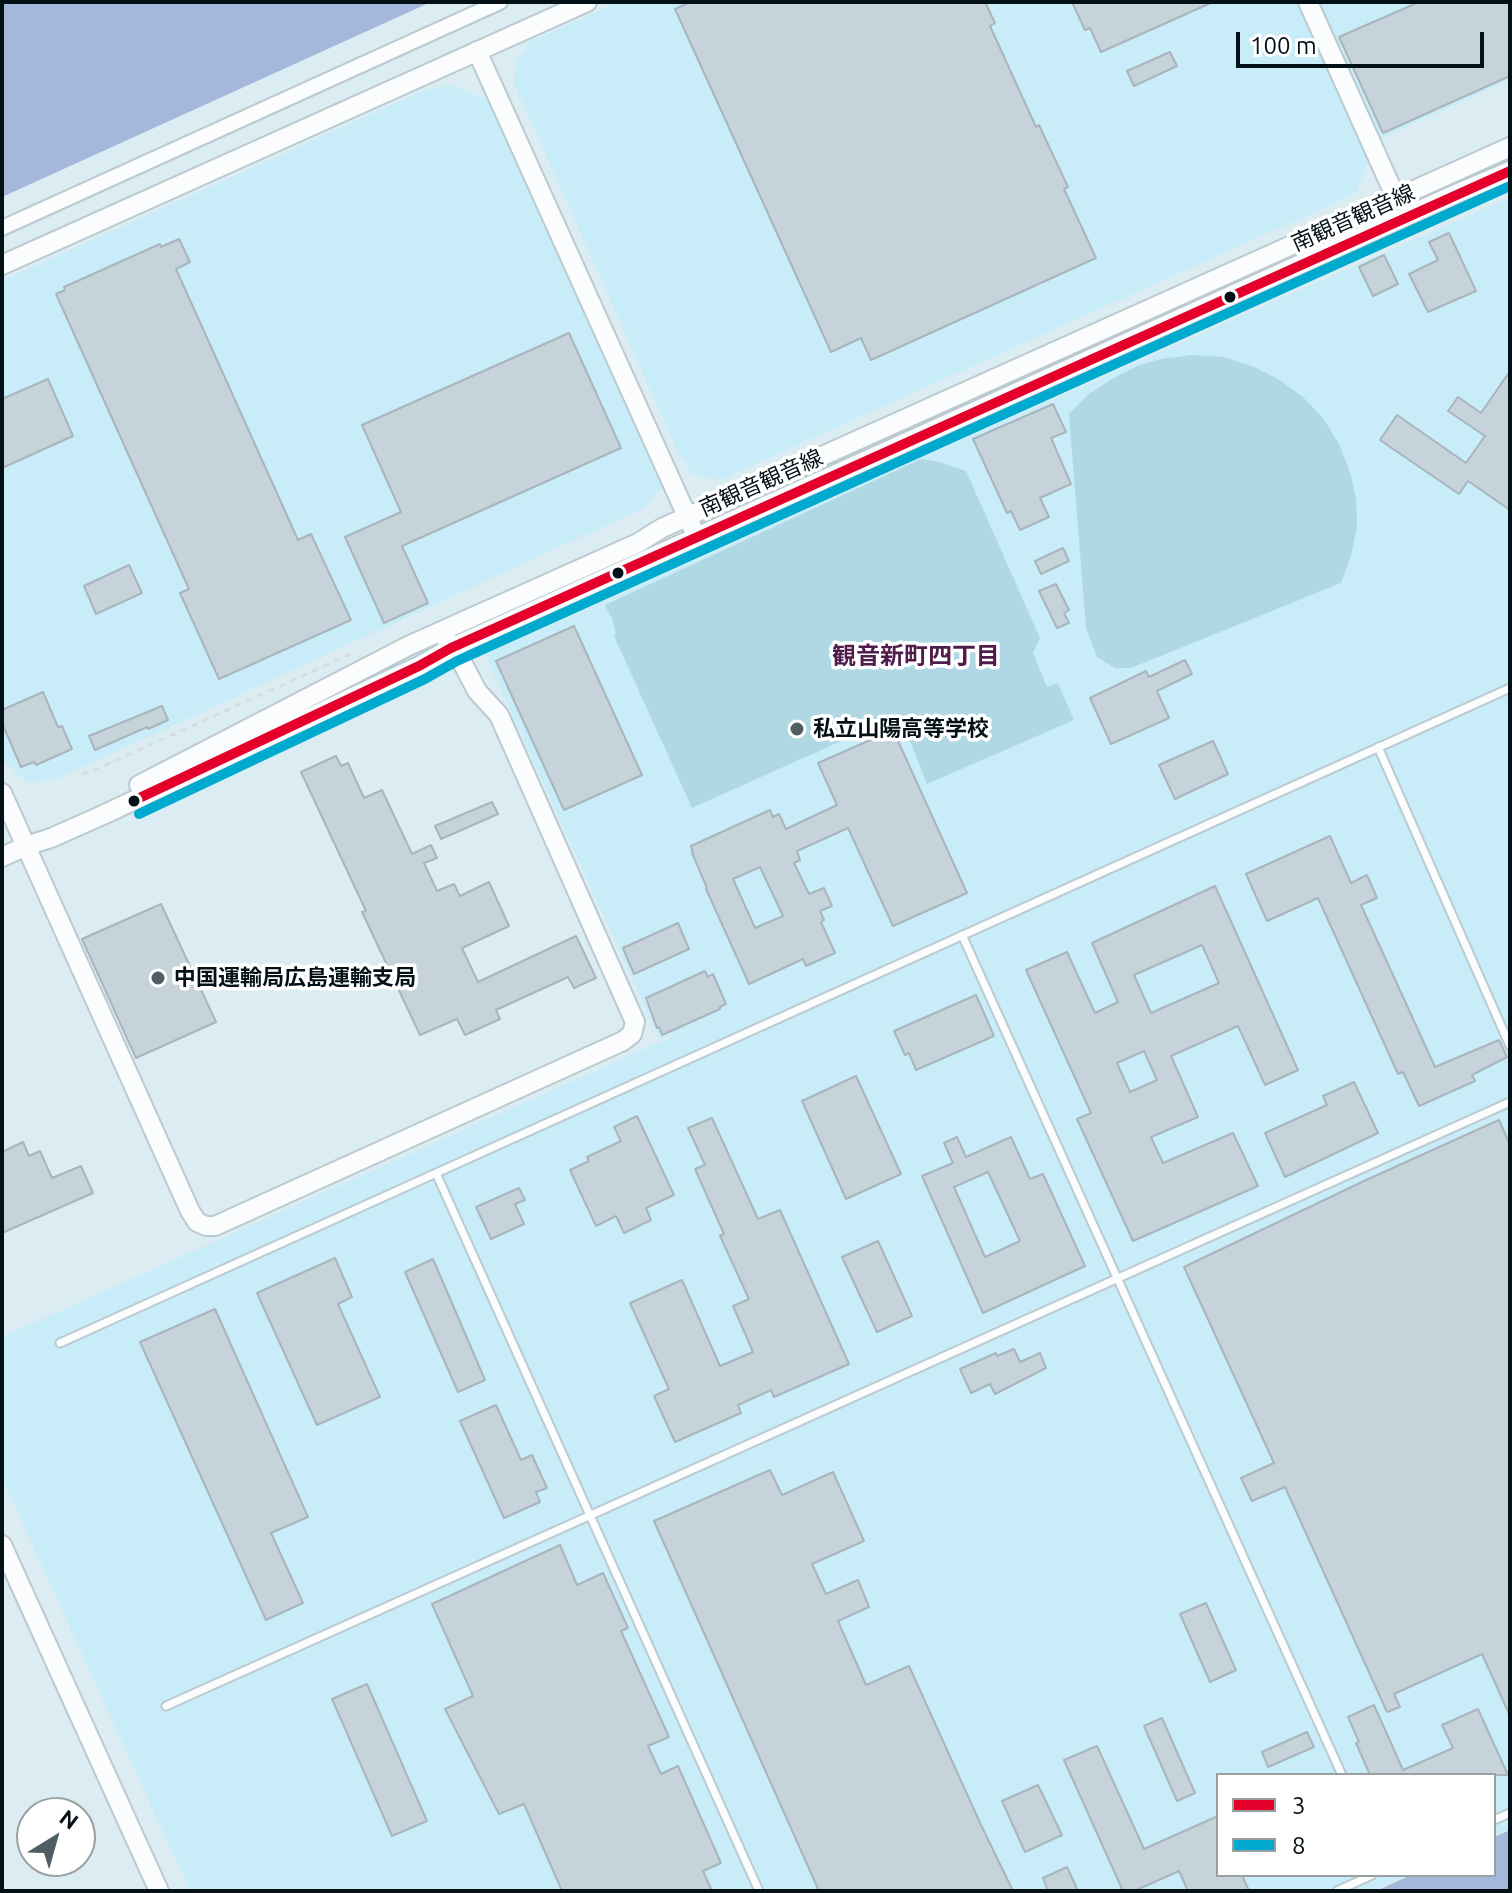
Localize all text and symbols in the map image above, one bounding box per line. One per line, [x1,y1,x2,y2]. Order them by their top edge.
scale bar [1240,16,1488,66]
text: 100 m [1250,32,1317,59]
street label: 南観音観音線 [1287,179,1419,257]
unlabelled marker [1222,289,1238,305]
street label: 南観音観音線 [695,444,827,522]
unlabelled marker [610,565,626,581]
district label: 観音新町四丁目 [832,642,1000,670]
place label: 私立山陽高等学校 [813,716,989,742]
marker: 私立山陽高等学校 [788,720,806,738]
unlabelled marker [126,793,142,809]
place label: 中国運輸局広島運輸支局 [174,965,416,991]
marker: 中国運輸局広島運輸支局 [149,969,167,987]
legend [1216,1773,1496,1877]
text: 3 [1292,1792,1306,1819]
north arrow [16,1797,96,1877]
text: N [55,1804,84,1834]
text: 8 [1292,1832,1306,1859]

